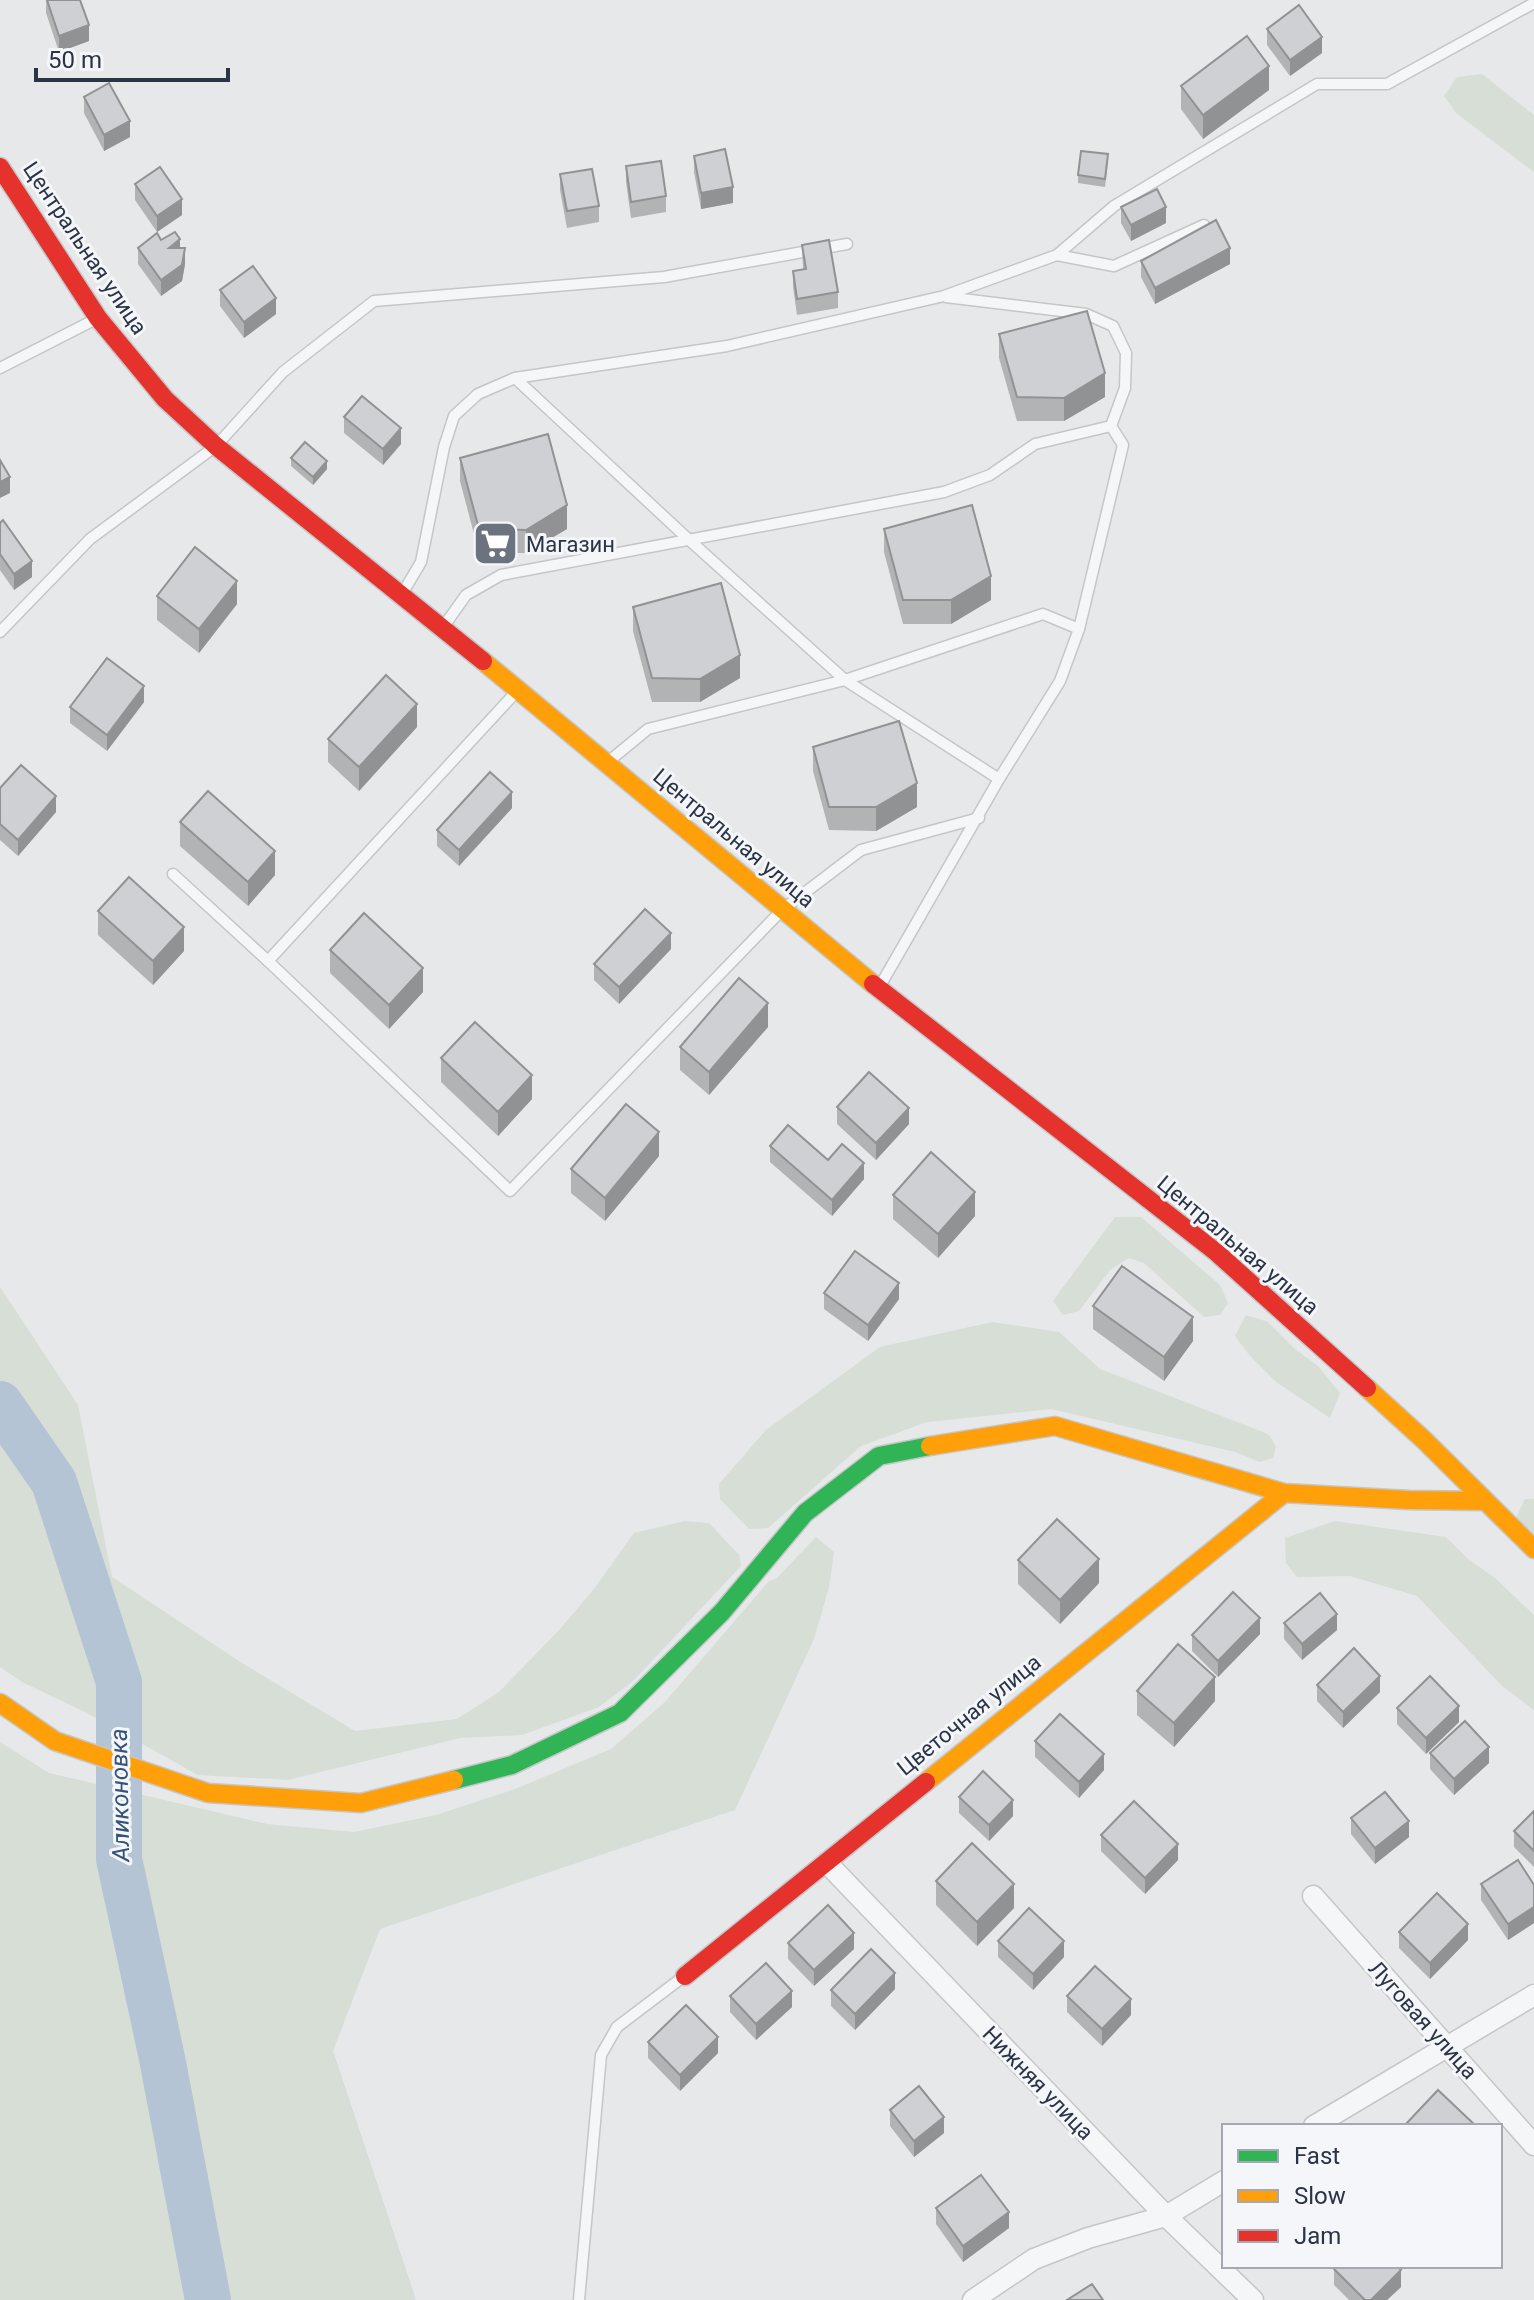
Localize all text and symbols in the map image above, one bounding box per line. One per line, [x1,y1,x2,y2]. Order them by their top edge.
scale bar [36,32,228,82]
text: 50 m [48,46,102,74]
street label: Центральная улица [18,157,152,339]
supermarket icon: Магазин [471,520,519,568]
place label: Магазин [526,532,615,557]
street label: Центральная улица [648,763,820,913]
street label: Центральная улица [1152,1170,1324,1320]
street label: Цветочная улица [892,1649,1046,1781]
water label: Аликоновка [105,1728,135,1863]
street label: Луговая улица [1364,1956,1482,2084]
street label: Нижняя улица [978,2021,1098,2145]
legend [1222,2124,1502,2268]
text: Fast [1294,2142,1340,2170]
text: Slow [1294,2182,1346,2210]
text: Jam [1294,2222,1341,2250]

